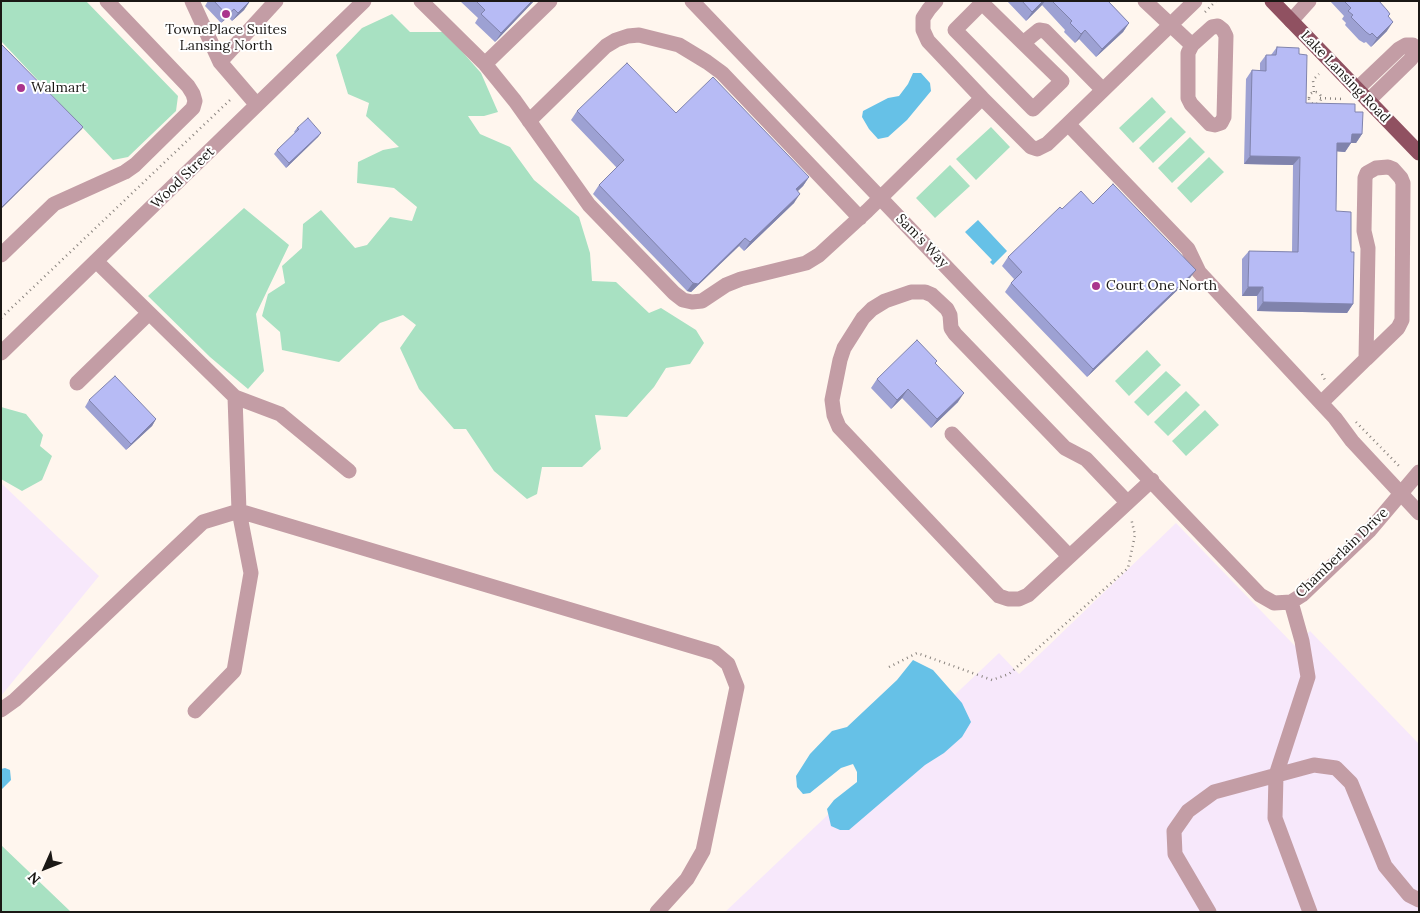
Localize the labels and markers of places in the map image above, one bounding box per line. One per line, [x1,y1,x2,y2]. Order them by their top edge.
marker: TownePlace Suites Lansing North [220,8,232,20]
place label: TownePlace Suites Lansing North [165,22,287,54]
place label: Walmart [31,80,87,96]
marker: Walmart [15,82,27,94]
place label: Court One North [1106,278,1217,294]
marker: Court One North [1090,280,1102,292]

